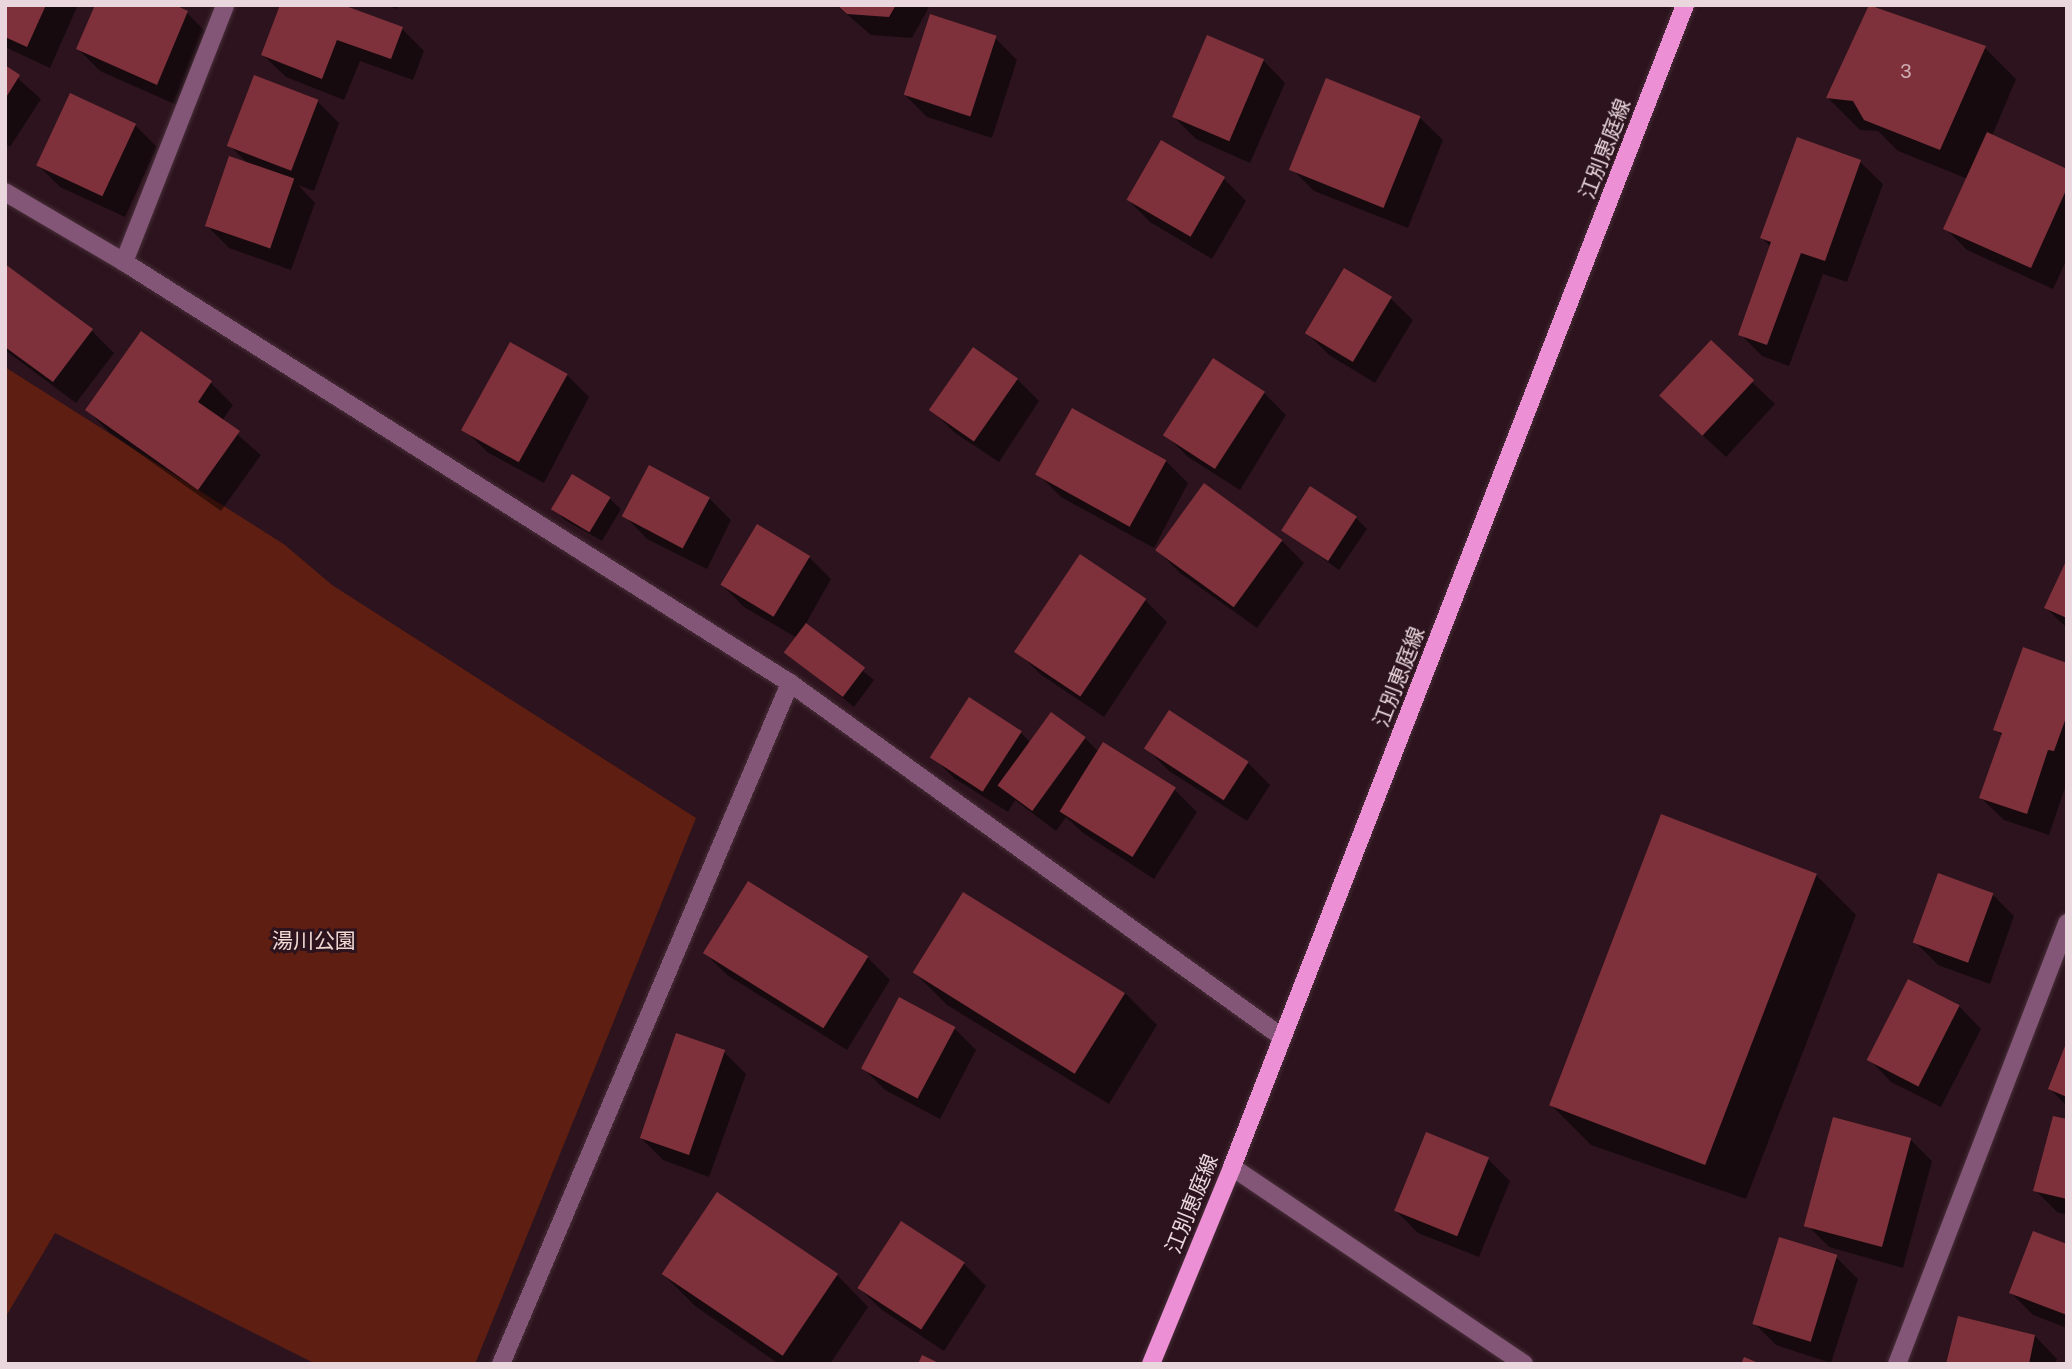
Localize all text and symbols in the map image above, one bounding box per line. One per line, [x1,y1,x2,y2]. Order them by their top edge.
house number: 3 [1900,61,1912,83]
street label: 江別恵庭線 [1574,95,1636,203]
street label: 江別恵庭線 [1368,623,1430,731]
park label: 湯川公園 [272,928,356,954]
street label: 江別恵庭線 [1161,1151,1223,1257]

